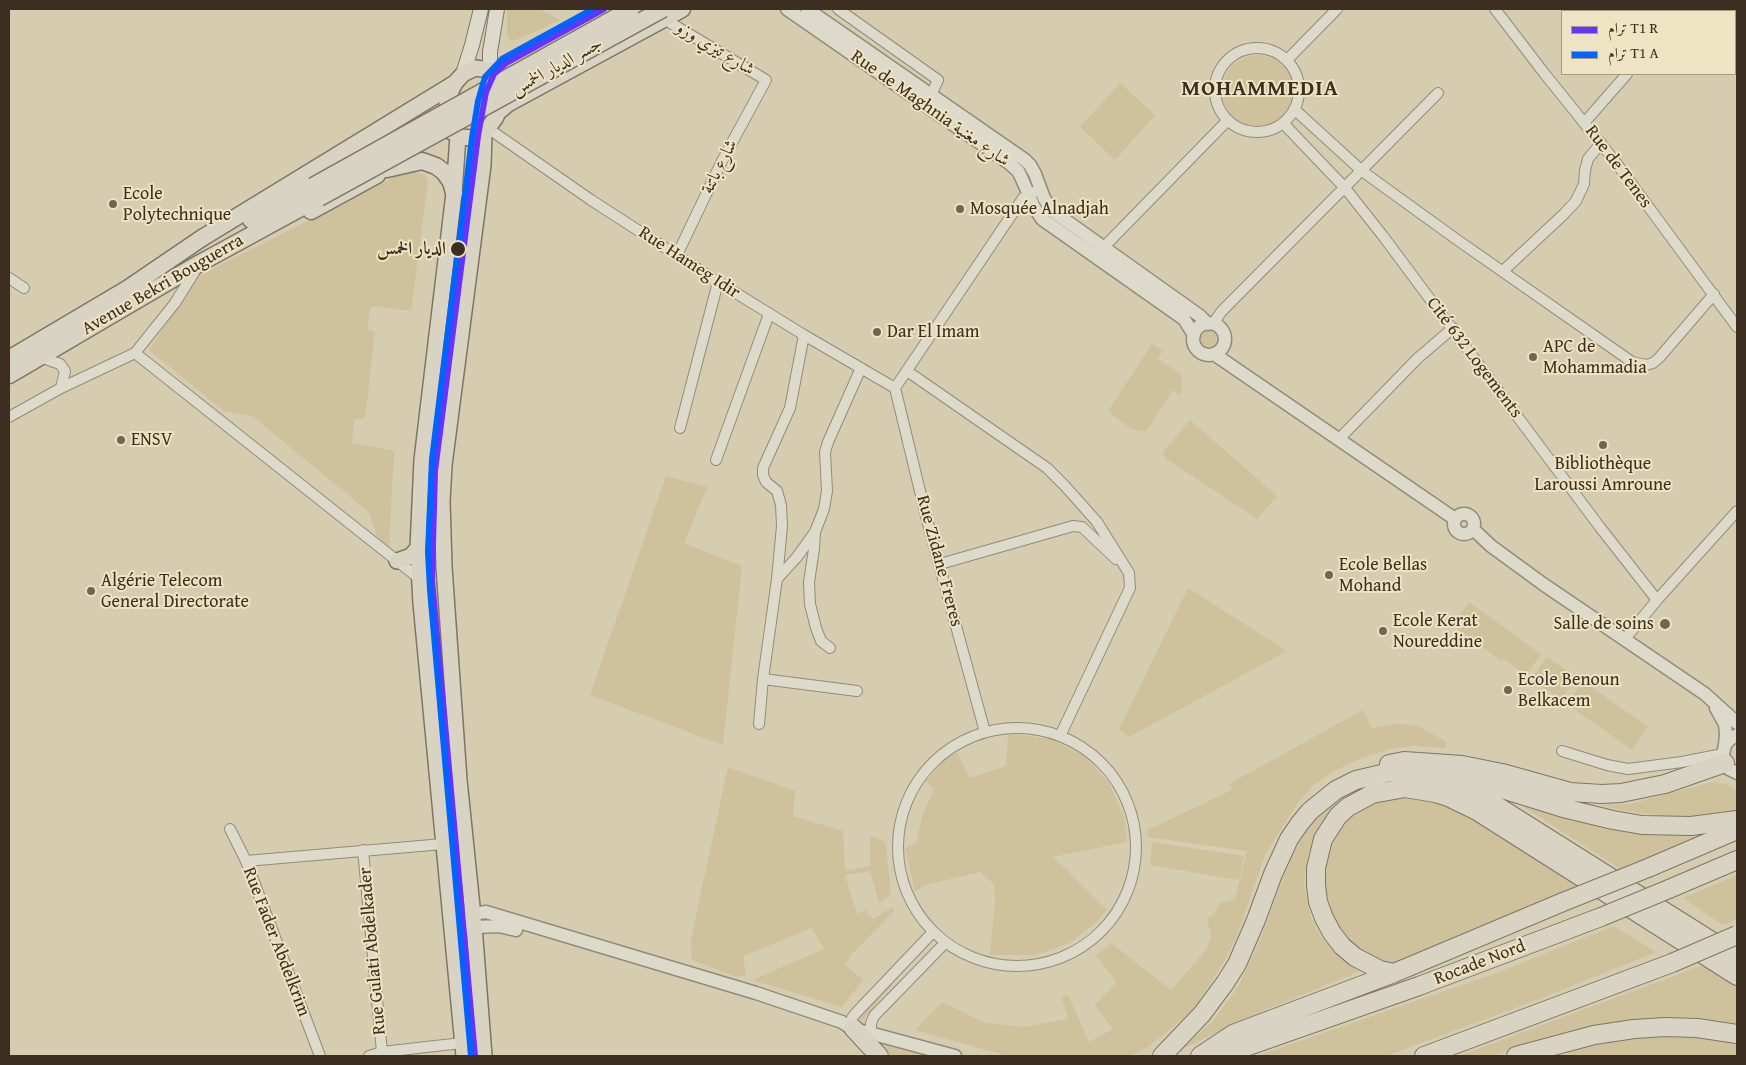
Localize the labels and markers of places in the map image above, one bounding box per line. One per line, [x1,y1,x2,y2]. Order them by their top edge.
place label: Ecole Polytechnique [123,183,231,225]
marker: Ecole Polytechnique [107,198,119,210]
place label: Mosquée Alnadjah [970,198,1109,220]
marker: Mosquée Alnadjah [954,203,966,215]
place label: الديار الخمس [377,238,446,260]
marker: الديار الخمس [449,240,467,258]
place label: Dar El Imam [887,321,979,343]
marker: Dar El Imam [871,326,883,338]
place label: APC de Mohammadia [1543,336,1647,378]
marker: APC de Mohammadia [1527,351,1539,363]
place label: ENSV [131,429,172,451]
marker: ENSV [115,434,127,446]
marker: Bibliothèque Laroussi Amroune [1597,439,1609,451]
place label: Bibliothèque Laroussi Amroune [1535,453,1671,496]
place label: Ecole Bellas Mohand [1339,554,1427,596]
marker: Ecole Bellas Mohand [1323,569,1335,581]
place label: Algérie Telecom General Directorate [101,570,249,612]
marker: Algérie Telecom General Directorate [85,585,97,597]
place label: Ecole Kerat Noureddine [1393,610,1482,652]
place label: Salle de soins [1554,613,1654,635]
marker: Salle de soins [1658,617,1672,631]
marker: Ecole Kerat Noureddine [1377,625,1389,637]
place label: Ecole Benoun Belkacem [1518,669,1620,712]
marker: Ecole Benoun Belkacem [1502,684,1514,696]

